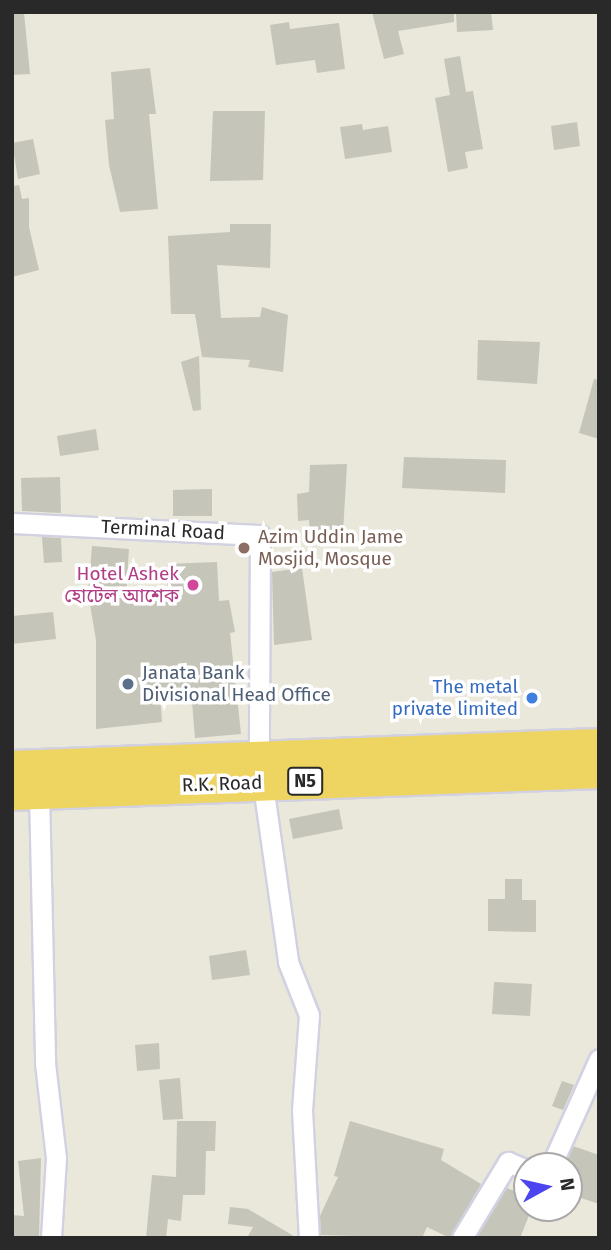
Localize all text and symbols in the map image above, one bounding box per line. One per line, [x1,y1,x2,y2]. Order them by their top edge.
street label: Terminal Road [101,515,225,545]
place label: Azim Uddin Jame Mosjid, Mosque [258,526,403,570]
marker: Azim Uddin Jame Mosjid, Mosque [236,540,252,556]
place label: Hotel Ashek হোটেল আশেক [64,563,179,607]
marker: Hotel Ashek হোটেল আশেক [185,577,201,593]
place label: Janata Bank Divisional Head Office [142,662,331,706]
marker: Janata Bank Divisional Head Office [120,676,136,692]
place label: The metal private limited [392,676,518,720]
marker: The metal private limited [524,690,540,706]
road number: N5 [286,766,324,796]
street label: R.K. Road [181,771,263,797]
north arrow [513,1152,583,1222]
text: N [555,1176,580,1192]

